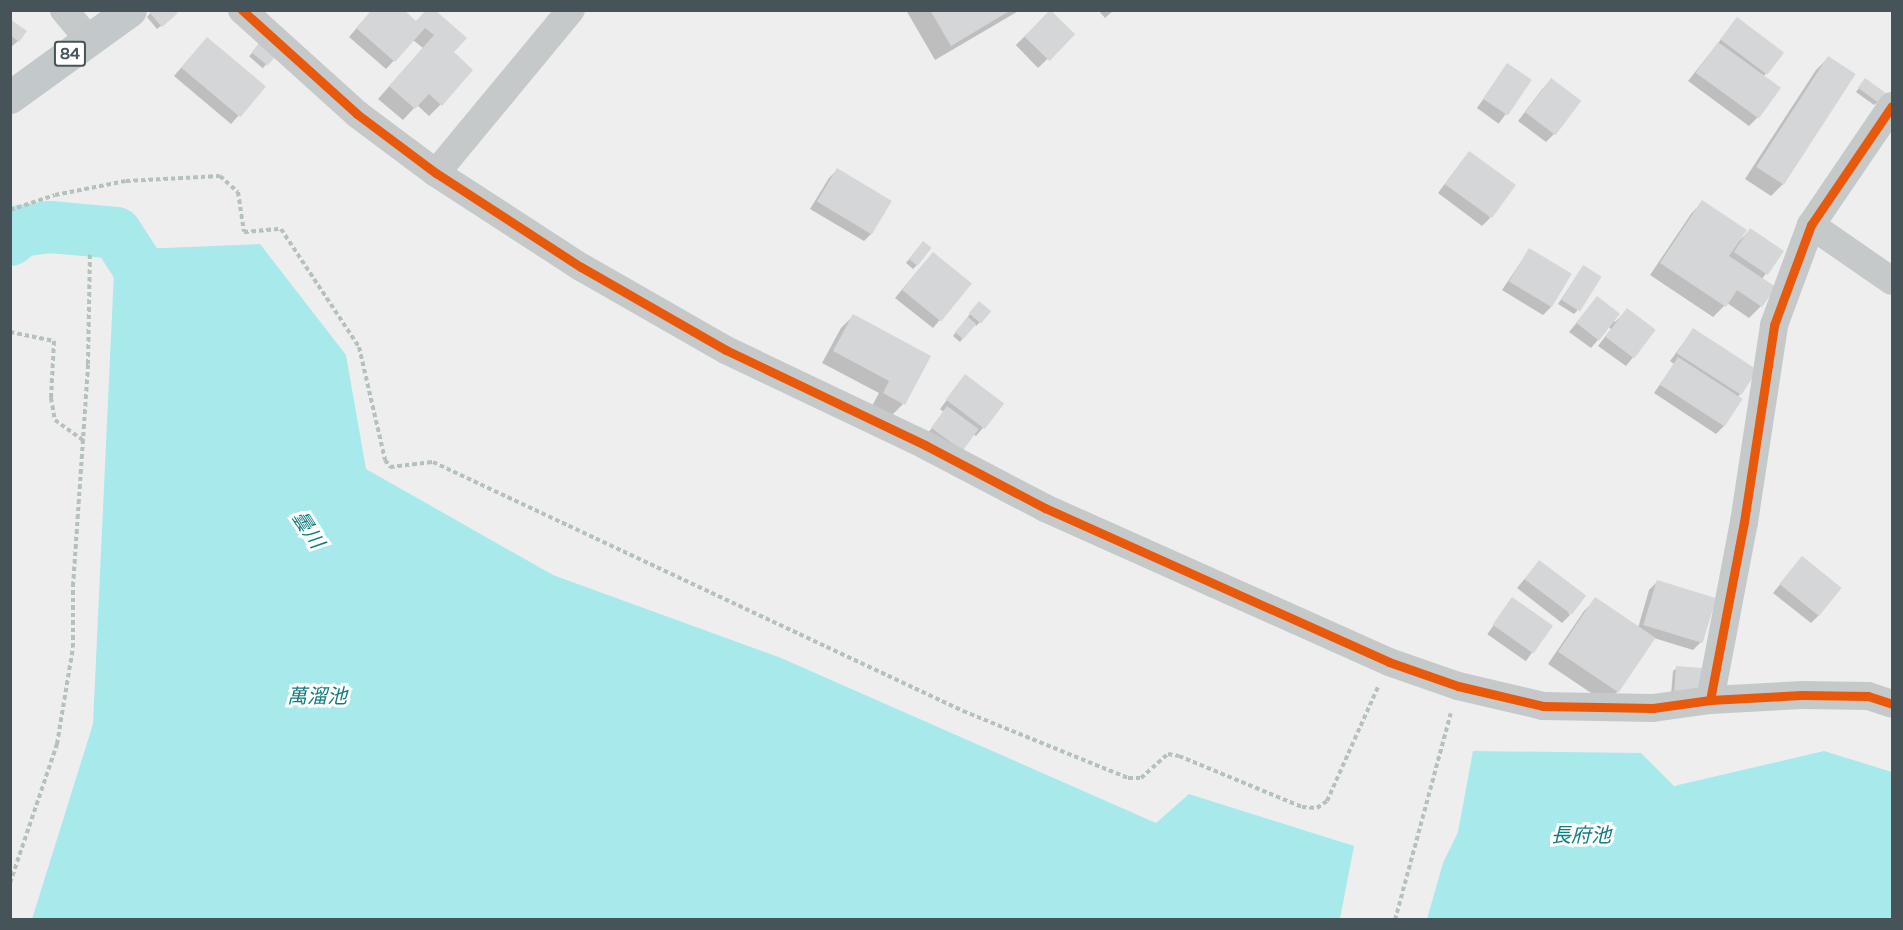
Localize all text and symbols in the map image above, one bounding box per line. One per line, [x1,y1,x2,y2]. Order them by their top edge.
road number: 84 [54,41,86,67]
water label: 曇川 [286,507,328,553]
water label: 萬溜池 [287,685,347,709]
water label: 長府池 [1551,824,1611,848]

